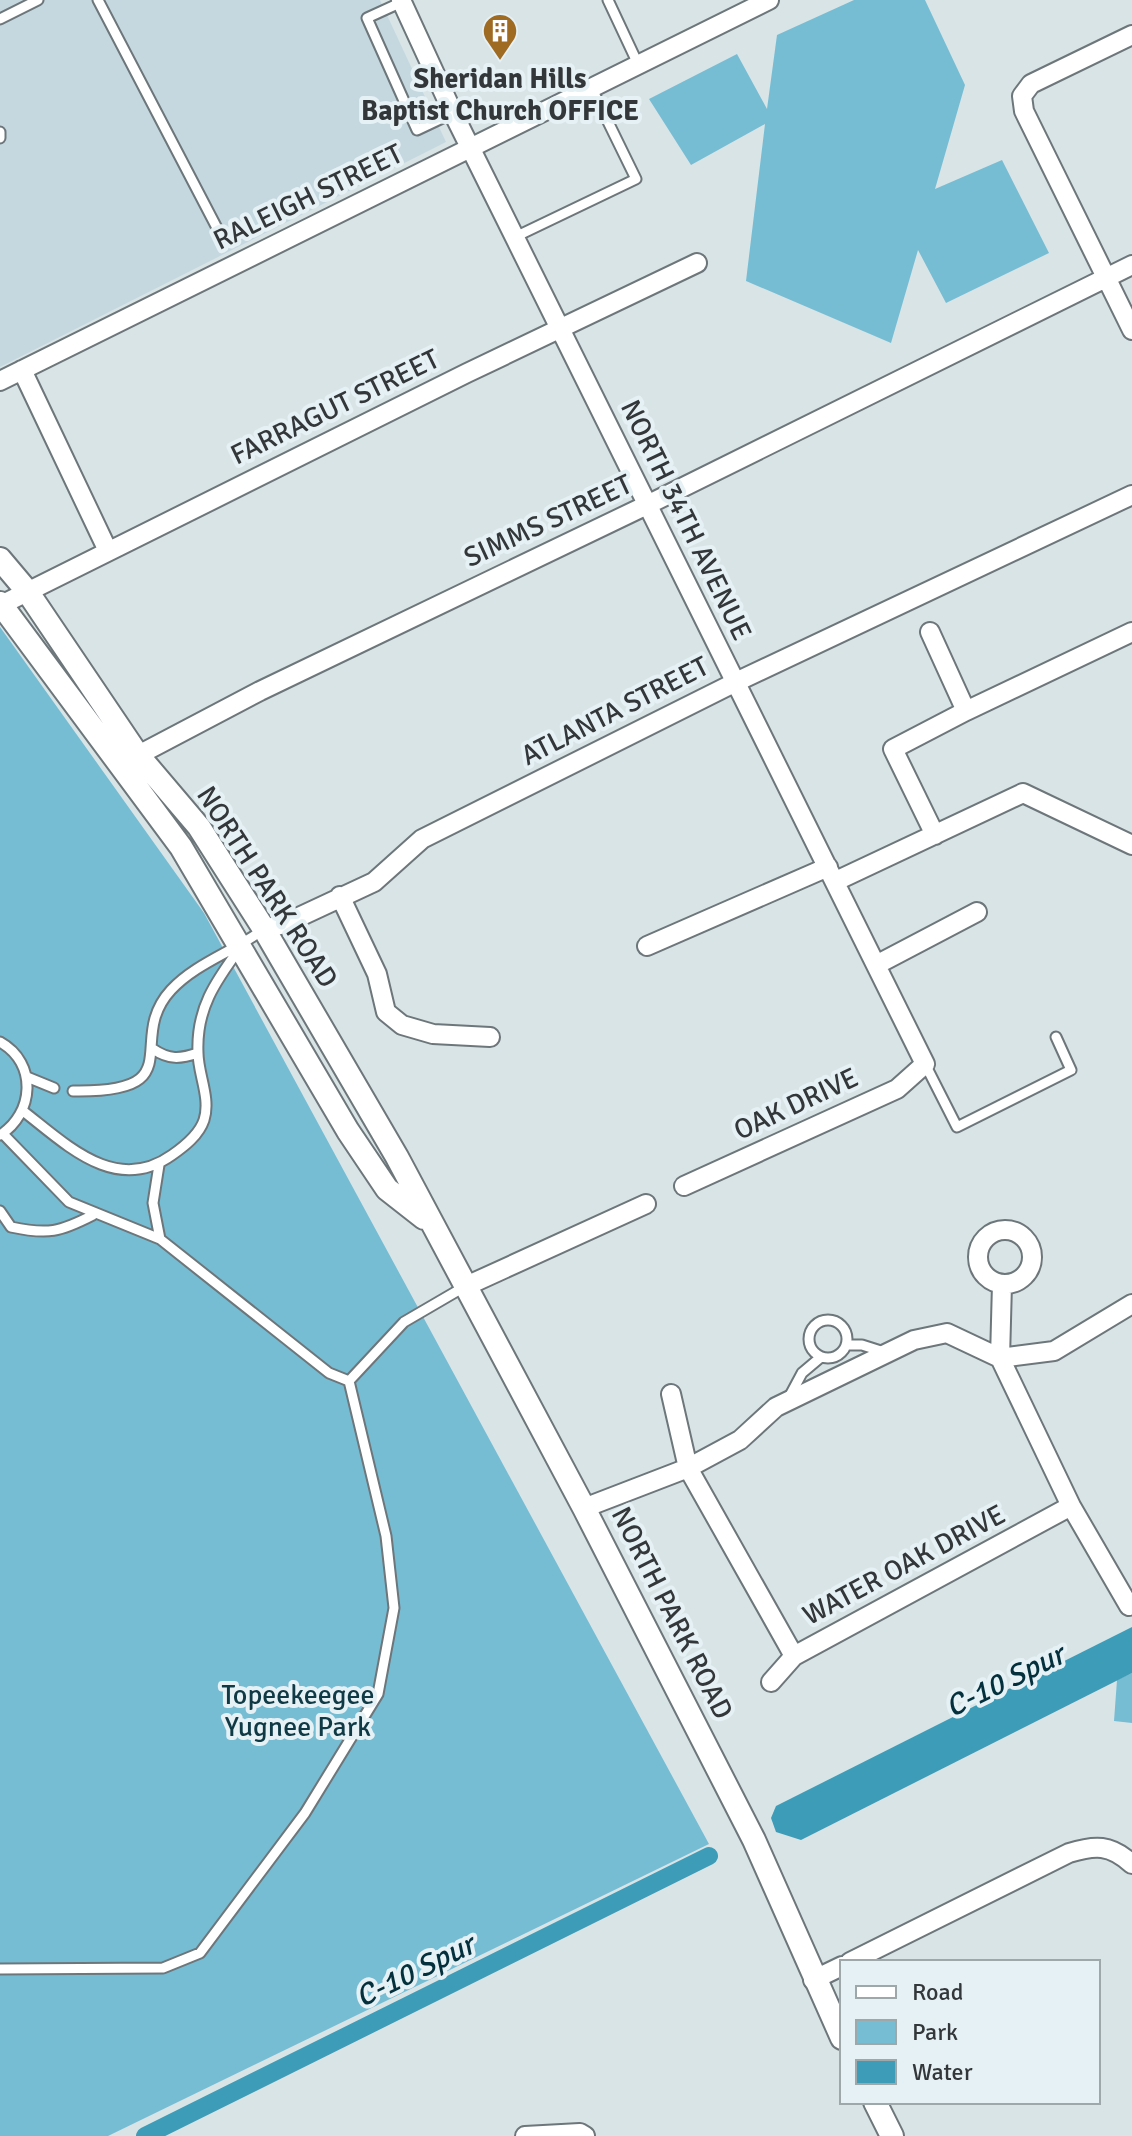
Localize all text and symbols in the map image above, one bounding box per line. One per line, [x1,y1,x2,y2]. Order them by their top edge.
building icon: Sheridan Hills Baptist Church OFFICE [481,12,519,62]
place label: Sheridan Hills Baptist Church OFFICE [361,62,639,128]
street label: RALEIGH STREET [208,136,408,257]
street label: FARRAGUT STREET [225,342,445,472]
street label: NORTH 34TH AVENUE [613,394,759,646]
street label: SIMMS STREET [459,467,638,575]
street label: ATLANTA STREET [516,649,715,773]
street label: NORTH PARK ROAD [189,780,345,994]
street label: OAK DRIVE [728,1060,864,1148]
street label: WATER OAK DRIVE [797,1497,1011,1633]
street label: NORTH PARK ROAD [604,1501,740,1725]
water label: C-10 Spur [940,1635,1074,1726]
park label: Topeekeegee Yugnee Park [221,1678,375,1744]
water label: C-10 Spur [350,1925,484,2016]
legend [840,1960,1100,2104]
text: Road [912,1977,963,2007]
text: Park [912,2017,958,2047]
text: Water [912,2057,973,2087]

